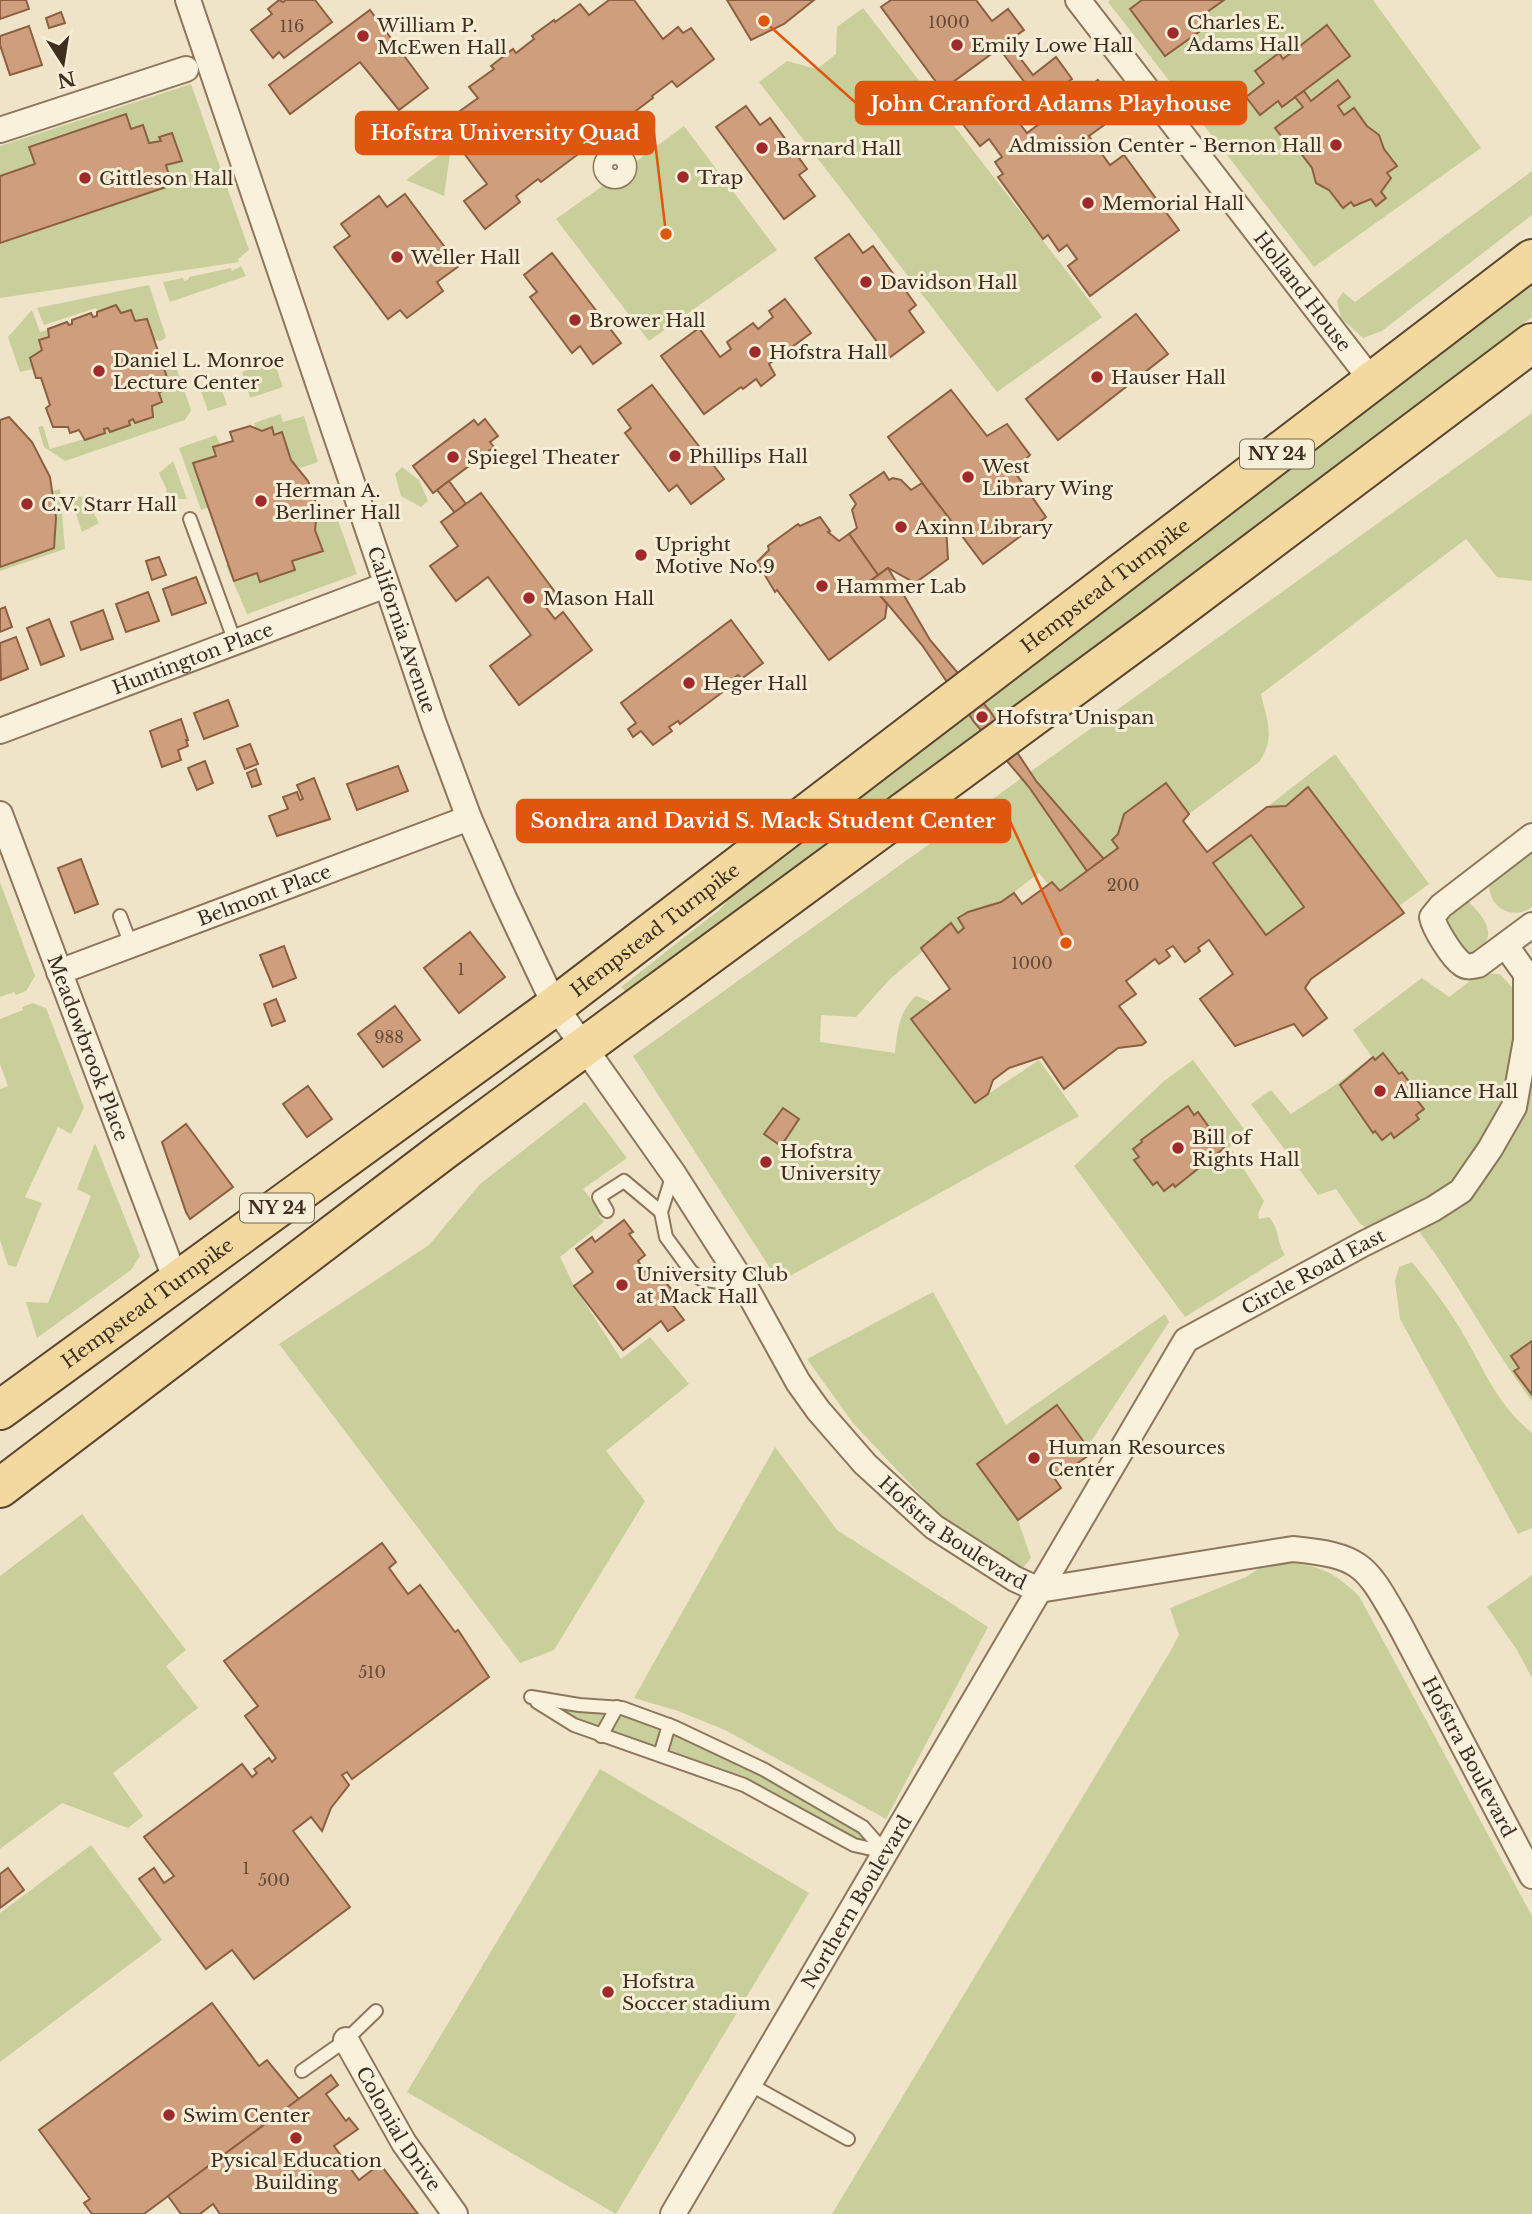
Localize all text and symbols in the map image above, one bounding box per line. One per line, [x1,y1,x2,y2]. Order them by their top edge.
place label: Charles E. Adams Hall [1186,11,1300,56]
house number: 1000 [928,12,970,32]
place label: William P. McEwen Hall [376,14,507,59]
house number: 116 [280,16,304,36]
marker: Charles E. Adams Hall [1165,25,1181,41]
north arrow [28,28,98,98]
marker: William P. McEwen Hall [355,28,371,44]
place label: Emily Lowe Hall [971,34,1133,57]
marker: Emily Lowe Hall [949,37,965,53]
text: N [55,66,78,92]
callout: John Cranford Adams Playhouse [856,82,1246,124]
text: John Cranford Adams Playhouse [867,91,1231,117]
callout: Hofstra University Quad [356,112,654,154]
text: Hofstra University Quad [370,120,640,146]
place label: Admission Center - Bernon Hall [1008,134,1322,157]
place label: Barnard Hall [776,137,901,160]
marker: Admission Center - Bernon Hall [1328,137,1344,153]
marker: Barnard Hall [754,140,770,156]
place label: Trap [697,166,743,189]
place label: Gittleson Hall [99,167,233,190]
marker: Trap [675,169,691,185]
marker: Gittleson Hall [77,170,93,186]
place label: Memorial Hall [1102,192,1244,215]
marker: Memorial Hall [1080,195,1096,211]
street label: Holland House [1249,227,1356,356]
place label: Weller Hall [410,246,520,269]
marker: Weller Hall [389,249,405,265]
place label: Davidson Hall [880,271,1018,294]
marker: Davidson Hall [858,274,874,290]
place label: Brower Hall [589,309,706,332]
marker: Brower Hall [567,312,583,328]
place label: Hofstra Hall [769,341,887,364]
marker: Hofstra Hall [747,344,763,360]
place label: Daniel L. Monroe Lecture Center [113,349,284,394]
marker: Daniel L. Monroe Lecture Center [91,363,107,379]
place label: Hauser Hall [1111,366,1226,389]
marker: Hauser Hall [1089,369,1105,385]
road number: NY 24 [1240,440,1314,468]
place label: Phillips Hall [689,445,808,468]
place label: Spiegel Theater [467,446,620,469]
marker: Phillips Hall [667,448,683,464]
marker: Spiegel Theater [445,449,461,465]
place label: West Library Wing [981,455,1113,500]
marker: West Library Wing [960,469,976,485]
place label: Herman A. Berliner Hall [275,479,401,524]
place label: C.V. Starr Hall [41,493,177,516]
marker: Herman A. Berliner Hall [253,493,269,509]
marker: C.V. Starr Hall [19,496,35,512]
street label: Hempstead Turnpike [1016,514,1195,658]
place label: Axinn Library [914,516,1053,539]
marker: Axinn Library [893,519,909,535]
place label: Upright Motive No.9 [655,533,775,578]
street label: California Avenue [362,543,440,716]
marker: Upright Motive No.9 [633,547,649,563]
place label: Hammer Lab [836,575,967,598]
marker: Hammer Lab [814,578,830,594]
place label: Mason Hall [543,587,654,610]
marker: Mason Hall [521,590,537,606]
street label: Huntington Place [109,618,277,699]
place label: Heger Hall [703,672,808,695]
marker: Heger Hall [681,675,697,691]
place label: Hofstra Unispan [996,706,1154,729]
marker: Hofstra Unispan [974,709,990,725]
callout: Sondra and David S. Mack Student Center [517,800,1010,842]
text: Sondra and David S. Mack Student Center [531,808,996,834]
street label: Hempstead Turnpike [566,858,744,1002]
street label: Belmont Place [194,860,334,931]
house number: 200 [1107,875,1139,895]
street label: Meadowbrook Place [42,952,133,1144]
house number: 1000 [1011,953,1053,973]
house number: 1 [457,959,465,979]
house number: 988 [374,1027,404,1047]
place label: Alliance Hall [1393,1080,1518,1103]
marker: Alliance Hall [1372,1083,1388,1099]
place label: Bill of Rights Hall [1192,1126,1300,1171]
place label: Hofstra University [780,1140,881,1185]
marker: Bill of Rights Hall [1170,1140,1186,1156]
marker: Hofstra University [758,1154,774,1170]
road number: NY 24 [240,1194,314,1223]
street label: Circle Road East [1238,1224,1390,1320]
street label: Hempstead Turnpike [57,1233,238,1373]
place label: University Club at Mack Hall [636,1263,788,1308]
marker: University Club at Mack Hall [614,1277,630,1293]
place label: Human Resources Center [1048,1436,1225,1481]
marker: Human Resources Center [1026,1450,1042,1466]
street label: Hofstra Boulevard [874,1471,1030,1595]
house number: 510 [358,1662,386,1682]
street label: Hofstra Boulevard [1417,1673,1521,1841]
street label: Northern Boulevard [797,1811,917,1993]
house number: 1 [242,1858,250,1878]
house number: 500 [258,1870,290,1890]
place label: Hofstra Soccer stadium [622,1970,771,2015]
marker: Hofstra Soccer stadium [600,1984,616,2000]
street label: Colonial Drive [351,2062,446,2195]
place label: Swim Center [183,2104,310,2127]
marker: Swim Center [161,2107,177,2123]
marker: Pysical Education Building [288,2130,304,2146]
place label: Pysical Education Building [210,2149,382,2194]

